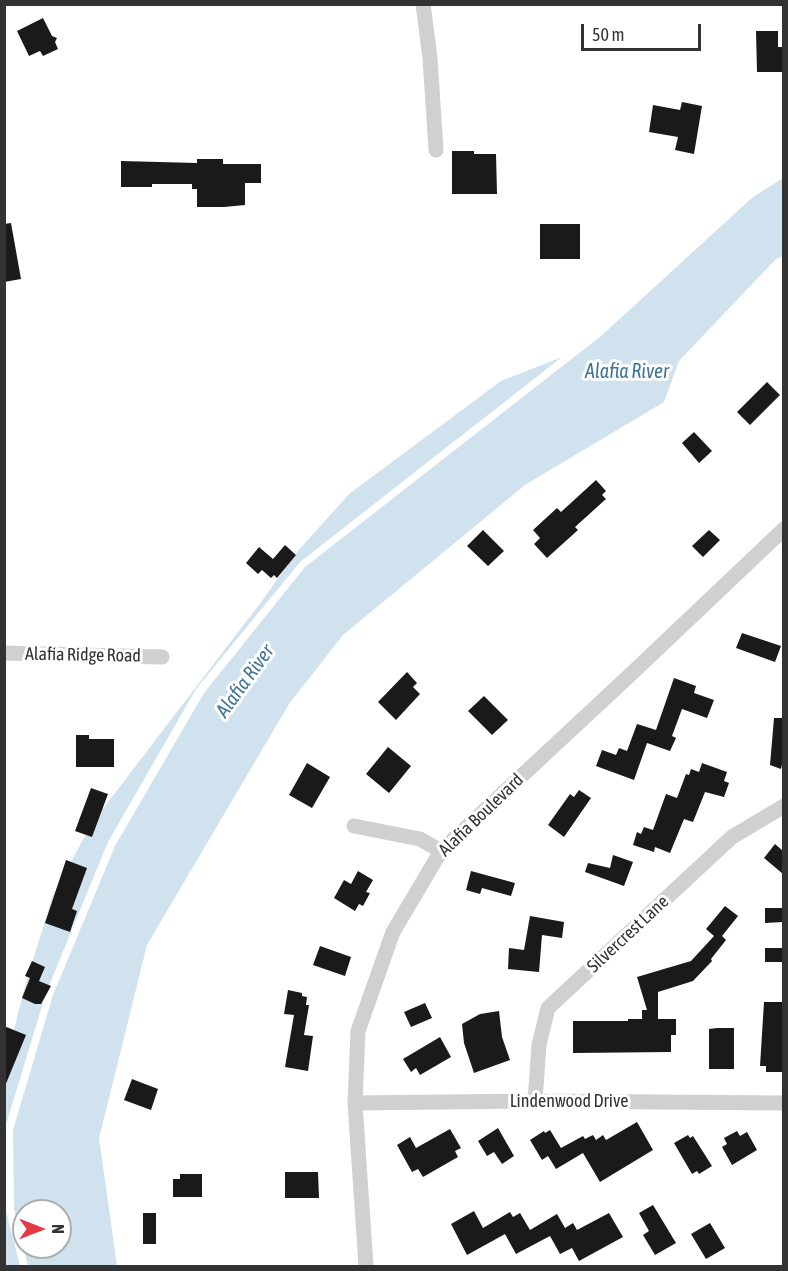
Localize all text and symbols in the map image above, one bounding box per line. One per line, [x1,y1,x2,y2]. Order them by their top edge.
scale bar [584,12,704,50]
text: 50 m [592,24,624,45]
water label: Alafia River [585,360,669,384]
water label: Alafia River [211,640,279,722]
street label: Alafia Ridge Road [25,643,141,667]
street label: Alafia Boulevard [434,769,528,861]
street label: Silvercrest Lane [583,891,673,977]
street label: Lindenwood Drive [510,1090,628,1112]
north arrow [12,1199,72,1259]
text: N [49,1224,67,1234]

